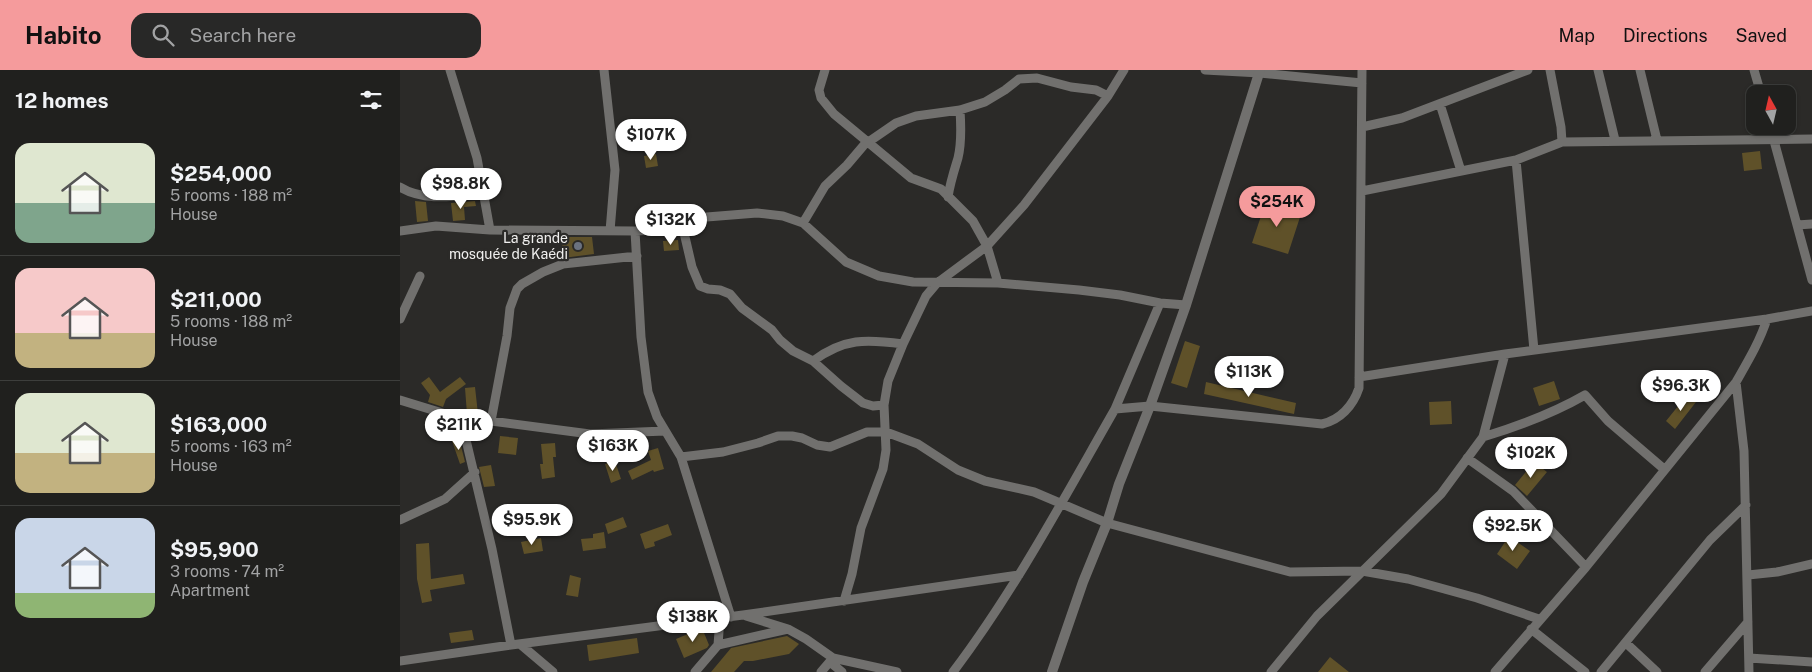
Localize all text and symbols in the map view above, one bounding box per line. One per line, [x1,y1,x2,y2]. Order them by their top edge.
search box [131,13,481,58]
text: Habito [25,21,101,49]
icon: search [149,21,177,49]
text: Search here [189,24,296,46]
text: Map [1558,25,1595,46]
text: Directions [1623,25,1708,46]
text: Saved [1736,25,1787,46]
north arrow [1746,85,1796,135]
map controls [1746,85,1796,135]
icon: filters [357,86,385,114]
text: 12 homes [15,88,109,113]
pin: $107K [616,118,686,161]
text: $107K [626,125,676,144]
text: $254,000 [170,161,272,186]
icon: home [55,163,115,223]
pin: $98.8K [420,168,502,210]
text: $98.8K [432,174,490,193]
text: 5 rooms · 188 m² [170,186,292,205]
pin: $254K [1242,186,1312,228]
text: $254K [1250,192,1304,211]
pin: $132K [636,204,706,246]
text: House [170,205,218,224]
text: $132K [646,210,696,229]
place label: La grande mosquée de Kaédi [449,230,568,262]
marker: La grande mosquée de Kaédi [572,240,584,252]
text: $211,000 [170,287,262,312]
icon: home [55,288,115,348]
text: 5 rooms · 188 m² [170,312,292,331]
text: House [170,331,218,350]
pin: $113K [1214,356,1284,398]
text: $113K [1226,362,1272,381]
pin: $96.3K [1640,370,1722,412]
text: $96.3K [1652,376,1710,395]
pin: $211K [424,408,494,451]
text: $163,000 [170,412,267,437]
icon: home [55,413,115,473]
text: $211K [436,415,482,434]
pin: $163K [578,430,648,472]
text: $163K [588,436,638,455]
pin: $102K [1496,436,1566,479]
text: 5 rooms · 163 m² [170,437,292,456]
text: $102K [1506,443,1556,462]
text: House [170,456,218,475]
pin: $95.9K [491,504,573,546]
text: $95.9K [503,510,561,529]
pin: $92.5K [1472,510,1554,552]
text: $92.5K [1484,516,1542,535]
text: $95,900 [170,537,259,562]
icon: home [55,538,115,598]
text: 3 rooms · 74 m² [170,562,284,581]
text: Apartment [170,581,250,600]
pin: $138K [658,600,728,643]
text: $138K [668,607,718,626]

